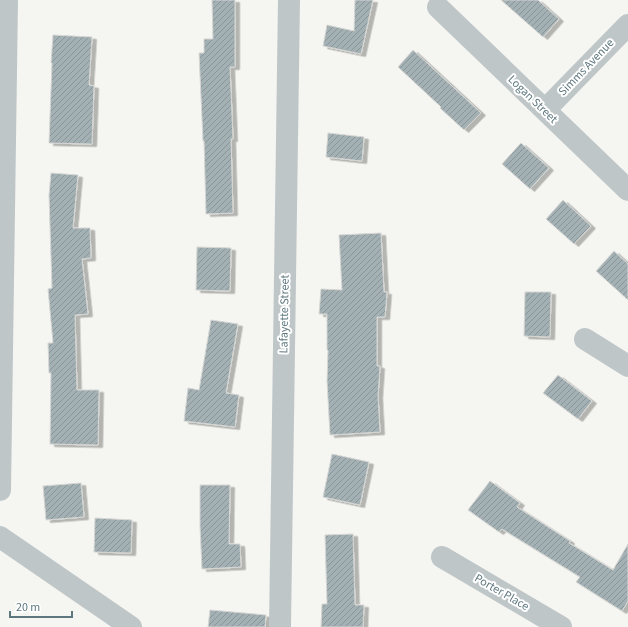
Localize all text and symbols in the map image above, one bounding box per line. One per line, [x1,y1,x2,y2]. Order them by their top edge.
street label: Simms Avenue [555,35,618,100]
street label: Logan Street [504,71,561,127]
street label: Lafayette Street [275,275,294,354]
street label: Porter Place [471,570,532,615]
scale bar [10,593,72,619]
text: 20 m [16,599,40,616]

